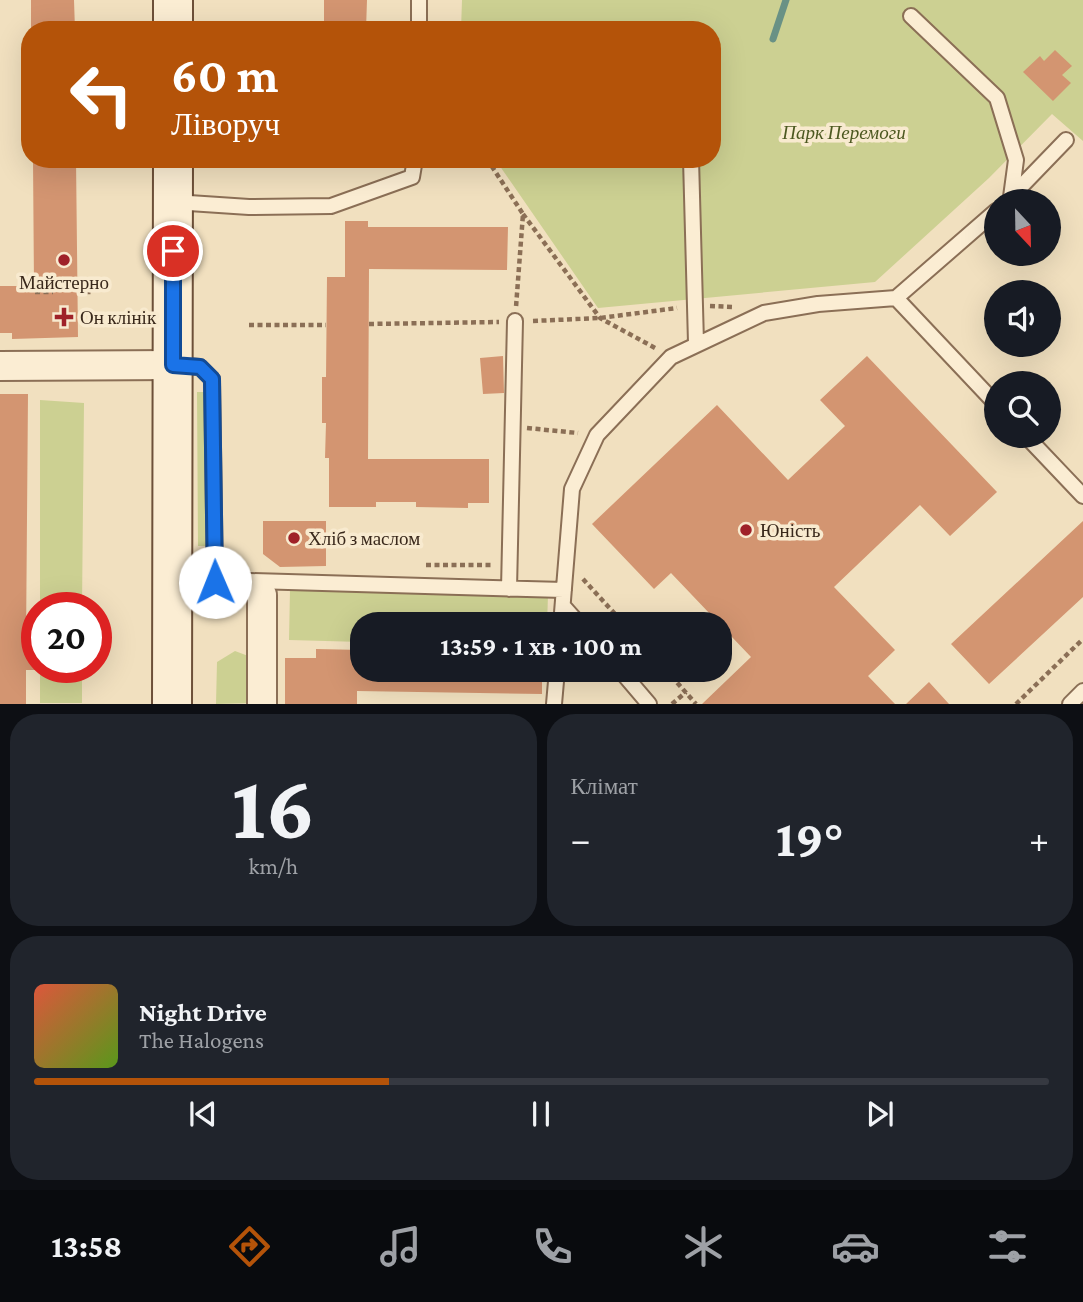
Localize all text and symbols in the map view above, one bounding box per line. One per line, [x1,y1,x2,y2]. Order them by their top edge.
text: 60 m [171,48,278,103]
icon: left [56,49,147,140]
text: Ліворуч [171,106,280,142]
park label: Парк Перемоги [781,122,906,143]
north arrow [984,189,1060,266]
map controls [984,189,1061,448]
pin [143,221,203,281]
icon: arrive [154,232,192,270]
marker: Майстерно [56,252,72,268]
place label: Майстерно [19,272,109,293]
button: sound [984,280,1061,357]
marker: Он клінік [54,307,74,327]
place label: Он клінік [80,307,157,328]
button: search [984,371,1061,448]
place label: Юність [760,520,821,541]
marker: Юність [738,522,754,538]
place label: Хліб з маслом [308,528,420,549]
marker: Хліб з маслом [286,530,302,546]
position arrow [178,545,252,619]
speed limit sign: 20 [21,592,112,683]
text: 13:59 · 1 хв · 100 m [440,632,642,661]
text: 16 [231,756,315,858]
text: Клімат [571,773,638,799]
text: 19° [776,809,844,867]
text: − [571,818,591,860]
text: + [1029,818,1049,860]
text: km/h [248,853,298,879]
text: Night Drive [139,998,267,1027]
text: The Halogens [139,1027,264,1053]
icon: previous [184,1095,222,1133]
icon: pause [522,1095,560,1133]
icon: next [861,1095,899,1133]
icon: directions [225,1222,274,1271]
icon: music [376,1222,425,1271]
icon: phone [528,1222,577,1271]
icon: climate [679,1222,728,1271]
icon: car [831,1222,880,1271]
icon: filters [983,1222,1032,1271]
text: 13:58 [51,1228,122,1264]

